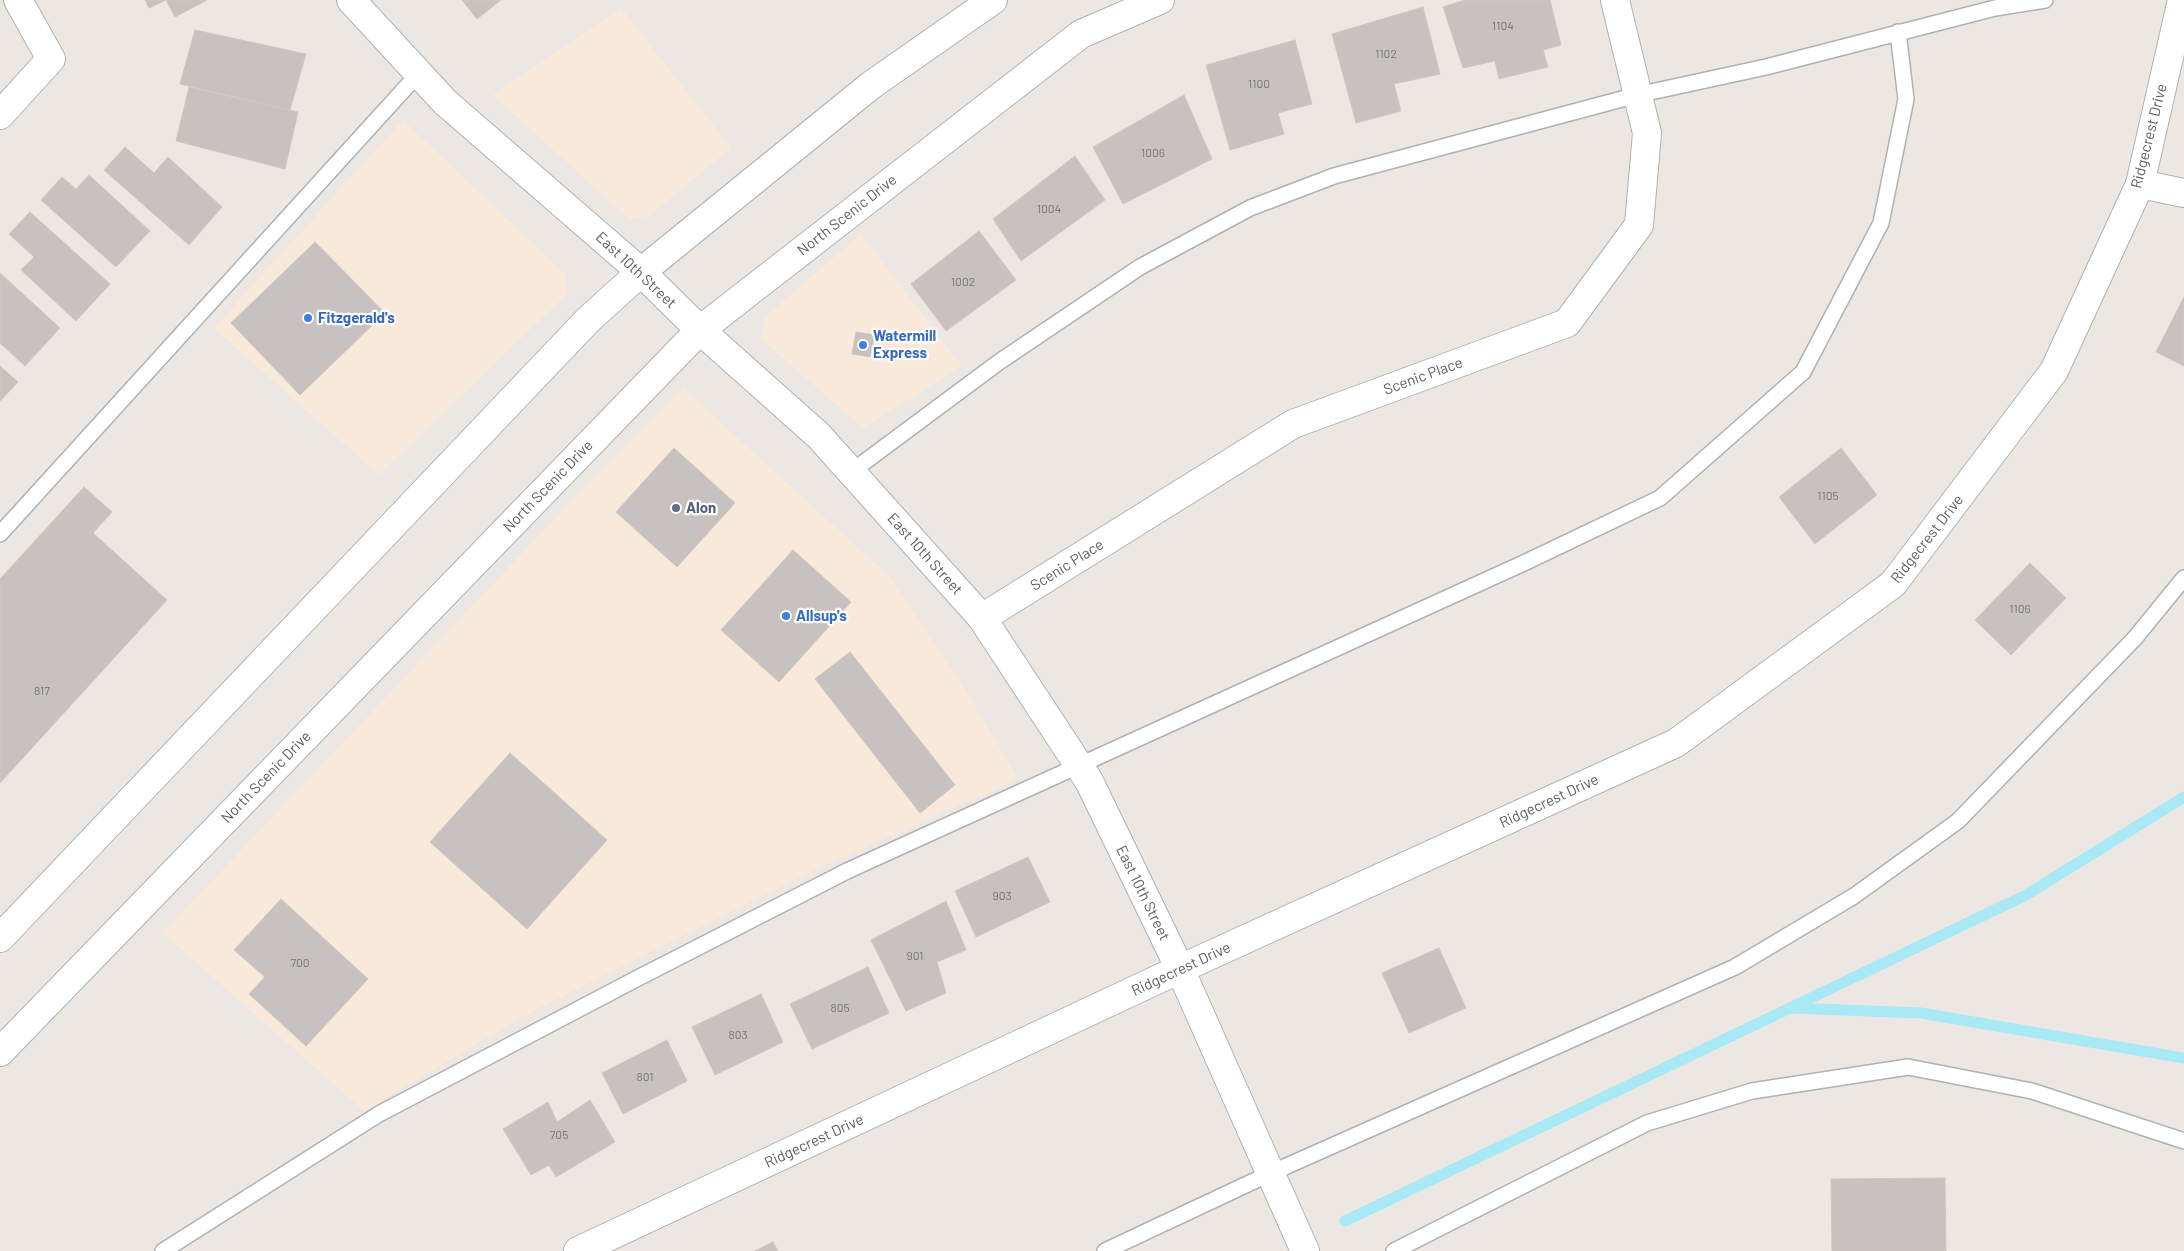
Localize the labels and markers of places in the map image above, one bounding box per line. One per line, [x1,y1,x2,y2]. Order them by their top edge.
place label: Fitzgerald's [318,309,395,327]
marker: Fitzgerald's [302,312,314,324]
place label: Watermill Express [873,327,936,362]
marker: Watermill Express [857,339,869,351]
place label: Alon [686,499,716,517]
marker: Alon [670,502,682,514]
place label: Allsup's [796,607,847,625]
marker: Allsup's [780,610,792,622]

